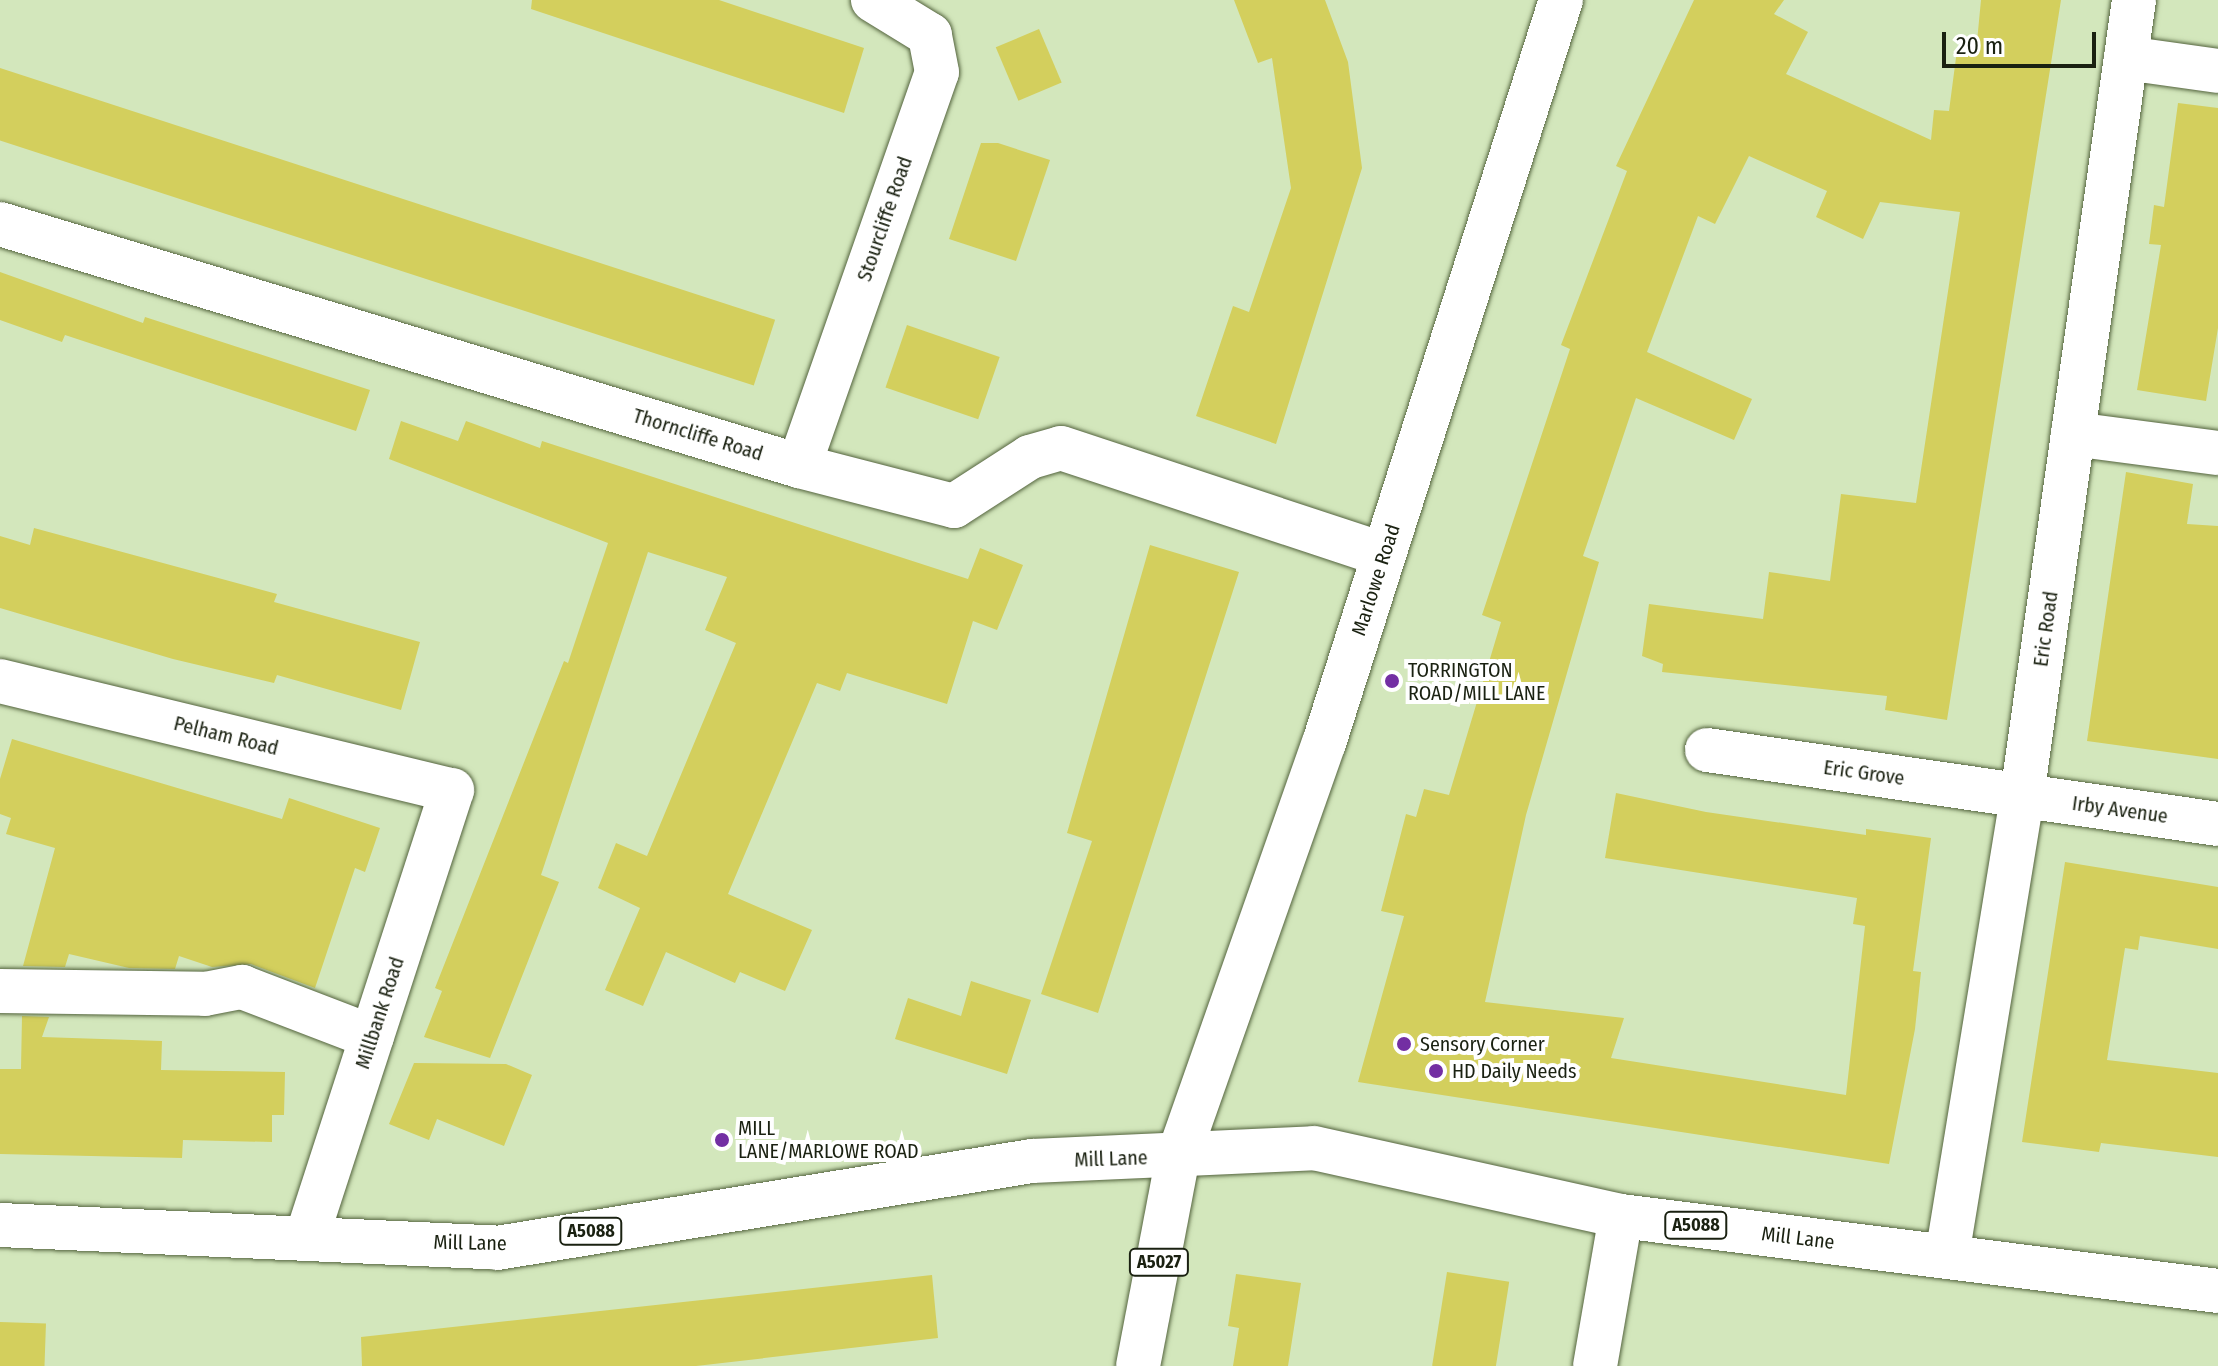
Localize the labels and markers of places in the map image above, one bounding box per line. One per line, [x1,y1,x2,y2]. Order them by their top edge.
place label: TORRINGTON ROAD/MILL LANE [1408,658,1545,705]
marker: TORRINGTON ROAD/MILL LANE [1383,672,1401,690]
place label: Sensory Corner [1420,1032,1545,1056]
marker: Sensory Corner [1395,1035,1413,1053]
place label: HD Daily Needs [1452,1059,1577,1083]
marker: HD Daily Needs [1427,1062,1445,1080]
place label: MILL LANE/MARLOWE ROAD [738,1116,919,1163]
marker: MILL LANE/MARLOWE ROAD [713,1131,731,1149]

